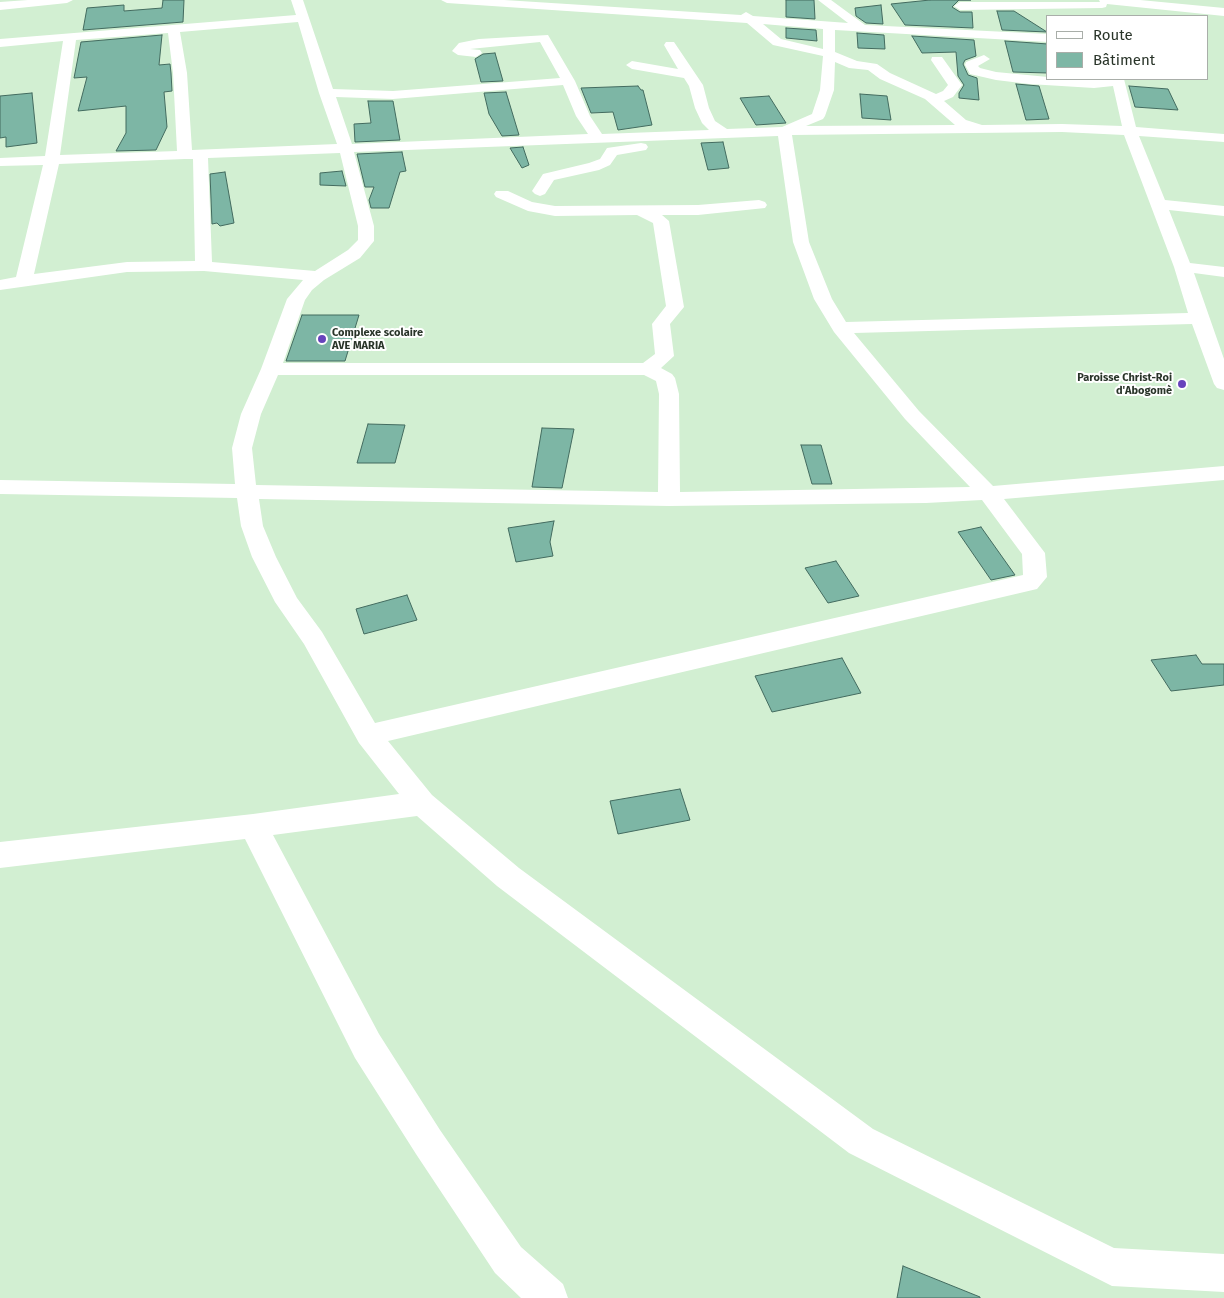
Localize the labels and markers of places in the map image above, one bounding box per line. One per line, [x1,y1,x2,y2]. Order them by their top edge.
place label: Complexe scolaire AVE MARIA [332,326,423,352]
marker: Complexe scolaire AVE MARIA [316,333,328,345]
place label: Paroisse Christ-Roi d'Abogomè [1077,371,1172,397]
marker: Paroisse Christ-Roi d'Abogomè [1176,378,1188,390]

